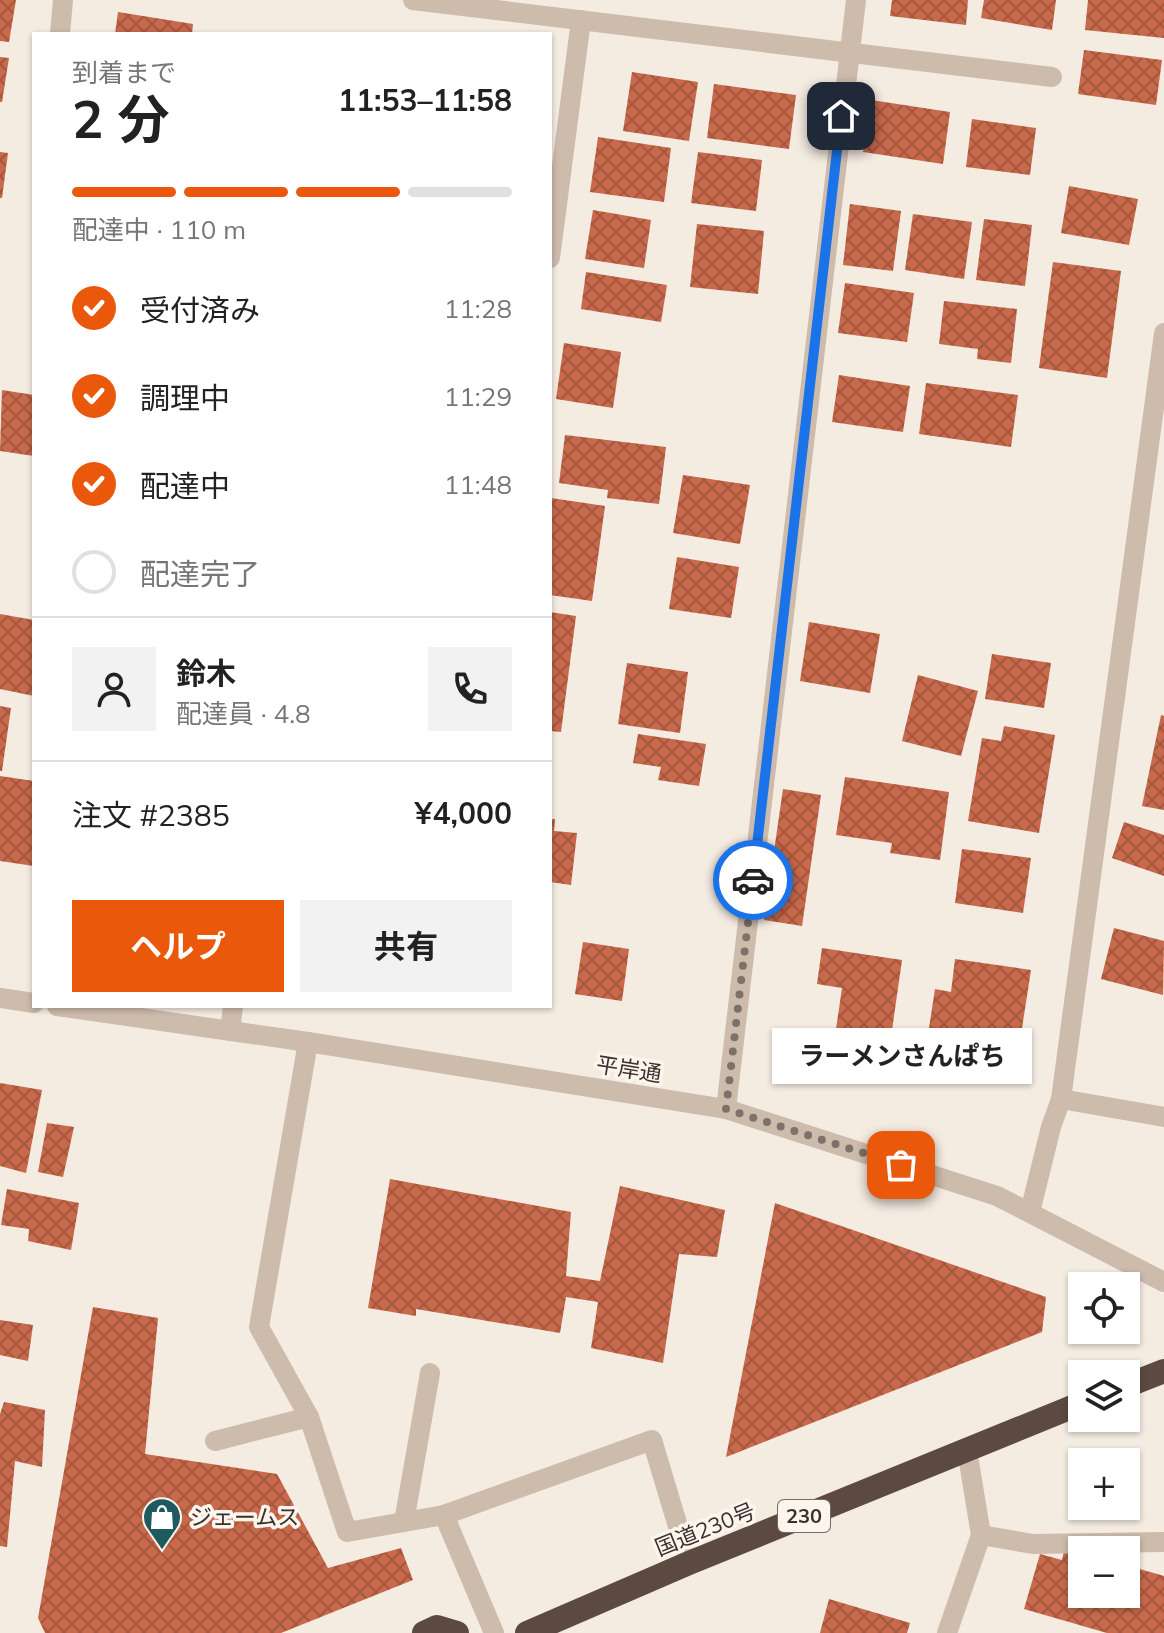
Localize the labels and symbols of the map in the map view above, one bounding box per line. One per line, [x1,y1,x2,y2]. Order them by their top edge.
pin [807,82,875,150]
courier [713,840,793,920]
callout: ラーメンさんぱち [771,1029,1031,1085]
street label: 平岸通 [594,1050,664,1088]
pin [867,1131,935,1199]
shop icon: ジェームス [141,1496,183,1551]
street label: 国道230号 [651,1496,759,1562]
road number: 230 [778,1500,830,1532]
place label: ジェームス [190,1503,299,1531]

